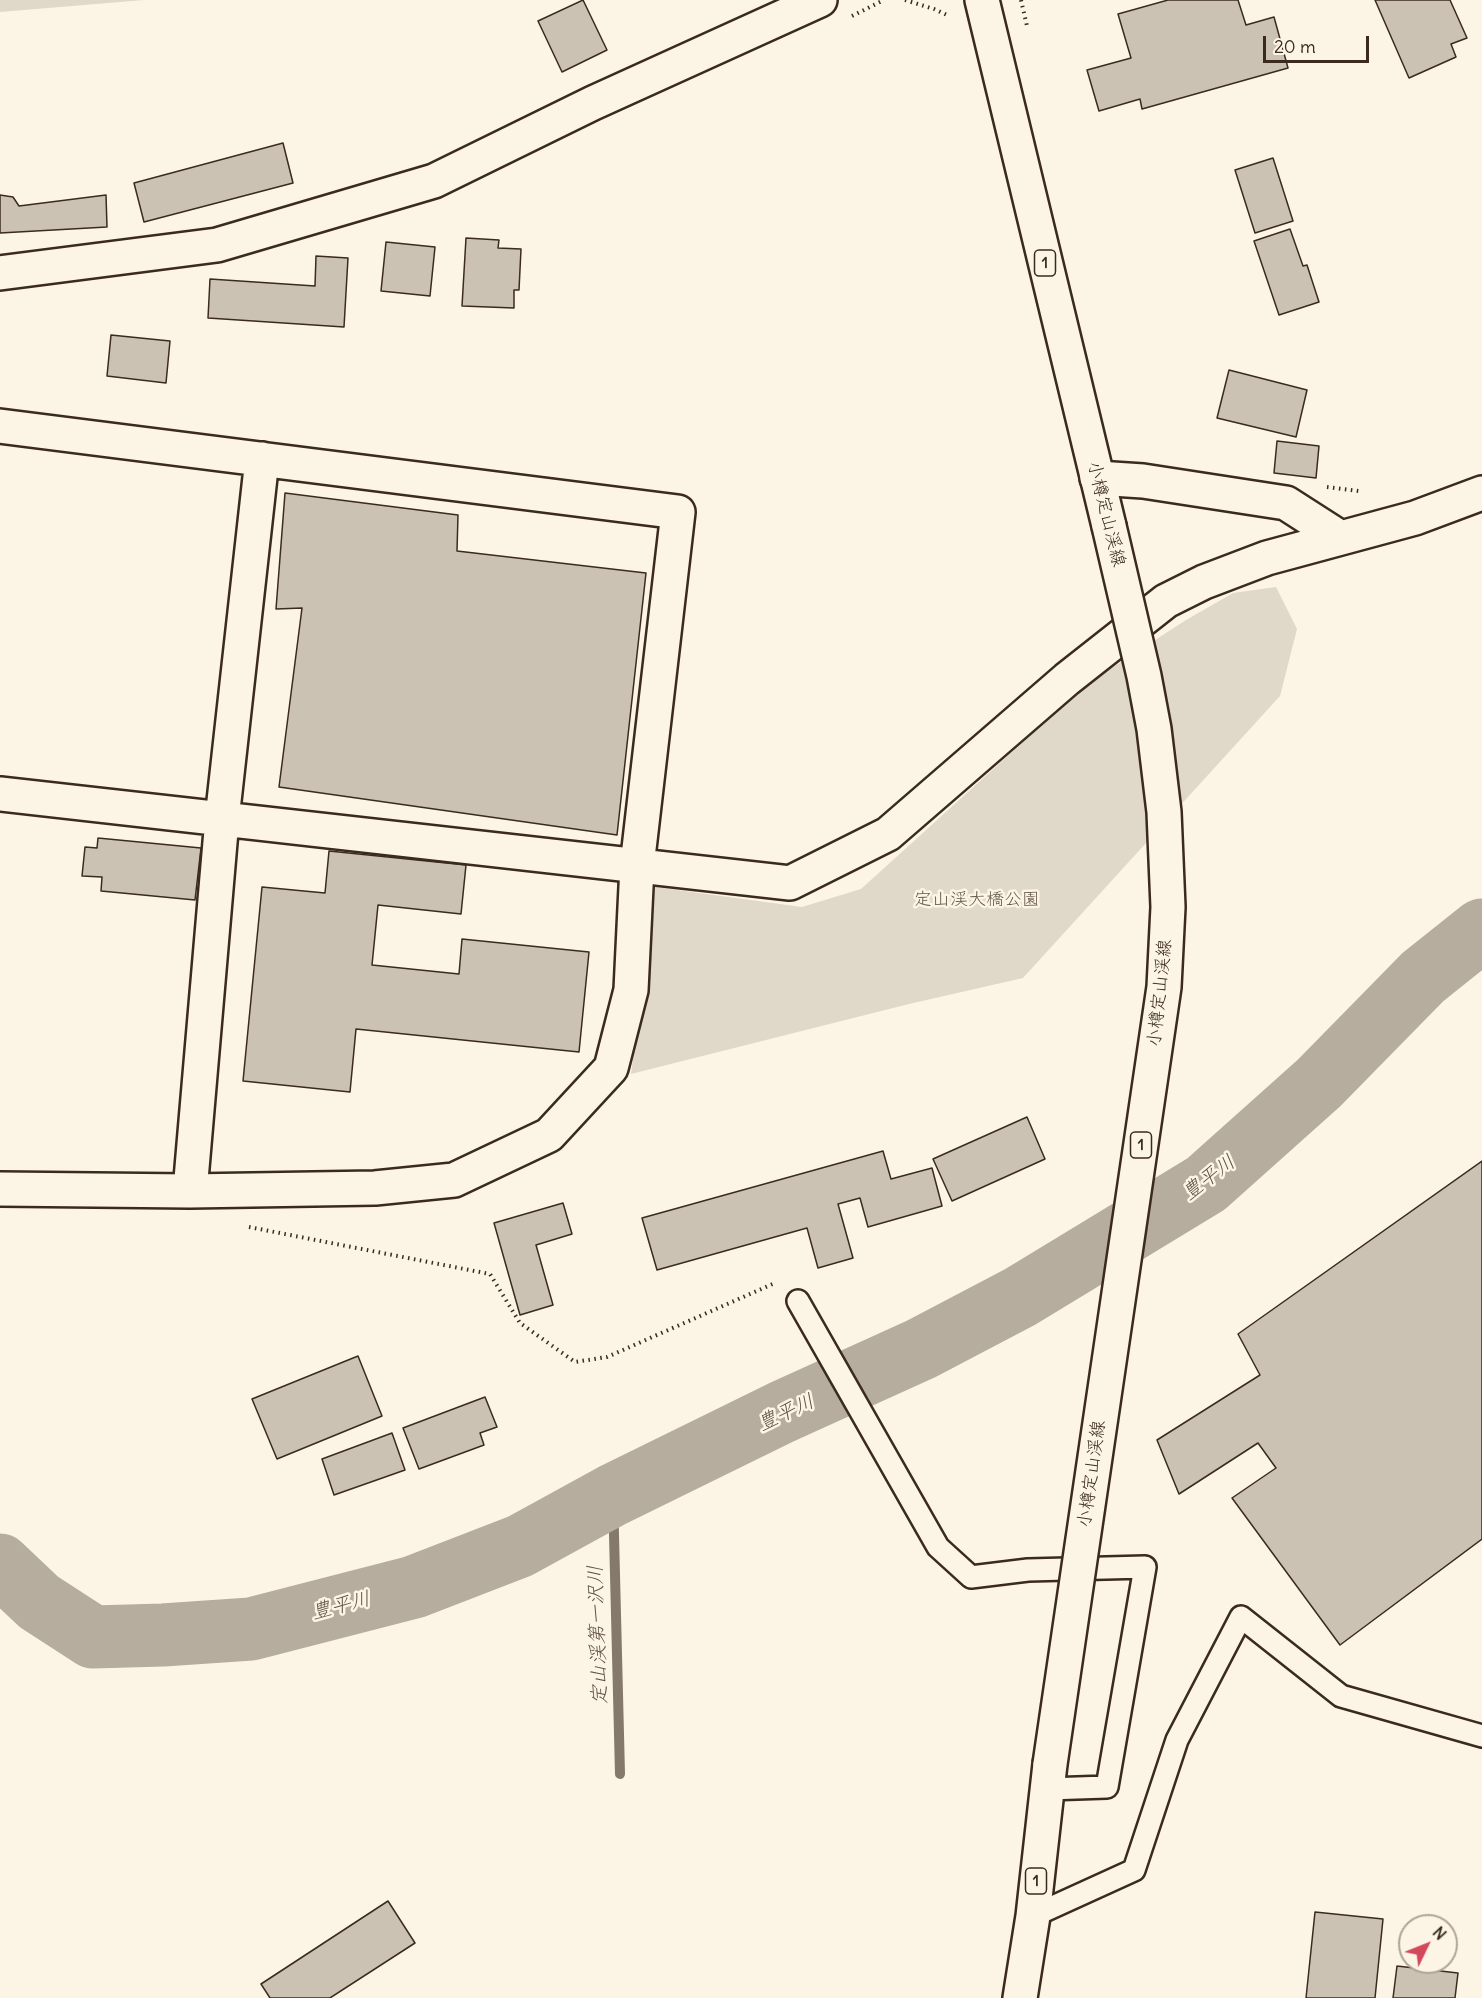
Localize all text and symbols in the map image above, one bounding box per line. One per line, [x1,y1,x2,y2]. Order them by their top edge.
scale bar [1266,24,1372,62]
text: 20 m [1274,35,1316,58]
road number: 1 [1034,250,1056,276]
street label: 小樽定山渓線 [1082,459,1130,569]
park label: 定山渓大橋公園 [914,889,1040,911]
street label: 小樽定山渓線 [1144,938,1176,1048]
road number: 1 [1130,1132,1152,1158]
water label: 豊平川 [1178,1150,1240,1206]
water label: 豊平川 [754,1389,818,1437]
street label: 小樽定山渓線 [1074,1419,1110,1529]
water label: 定山渓第一沢川 [584,1565,612,1705]
water label: 豊平川 [309,1587,373,1625]
road number: 1 [1026,1868,1046,1894]
north arrow [1398,1914,1458,1974]
text: N [1429,1922,1451,1944]

